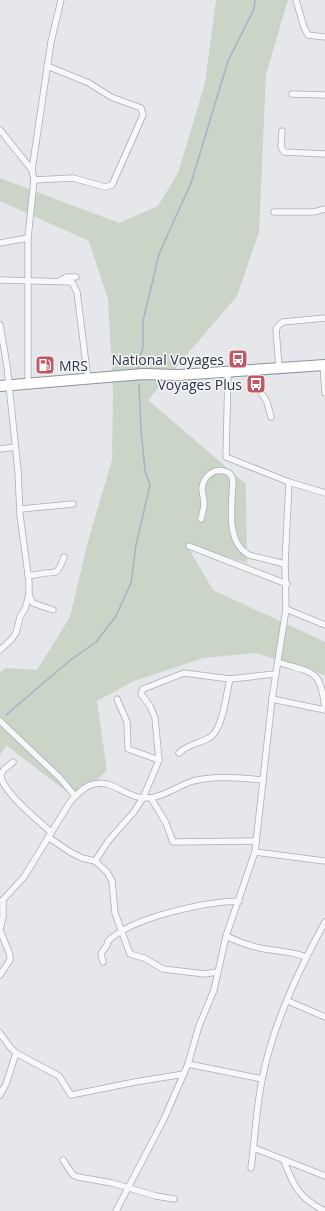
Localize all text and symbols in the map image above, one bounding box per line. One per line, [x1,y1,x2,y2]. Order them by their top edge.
bus stop icon: National Voyages [227,348,249,370]
place label: National Voyages [112,350,224,369]
fuel station icon: MRS [34,354,56,376]
place label: MRS [59,356,88,375]
bus stop icon: Voyages Plus [245,373,267,395]
place label: Voyages Plus [157,375,242,394]

